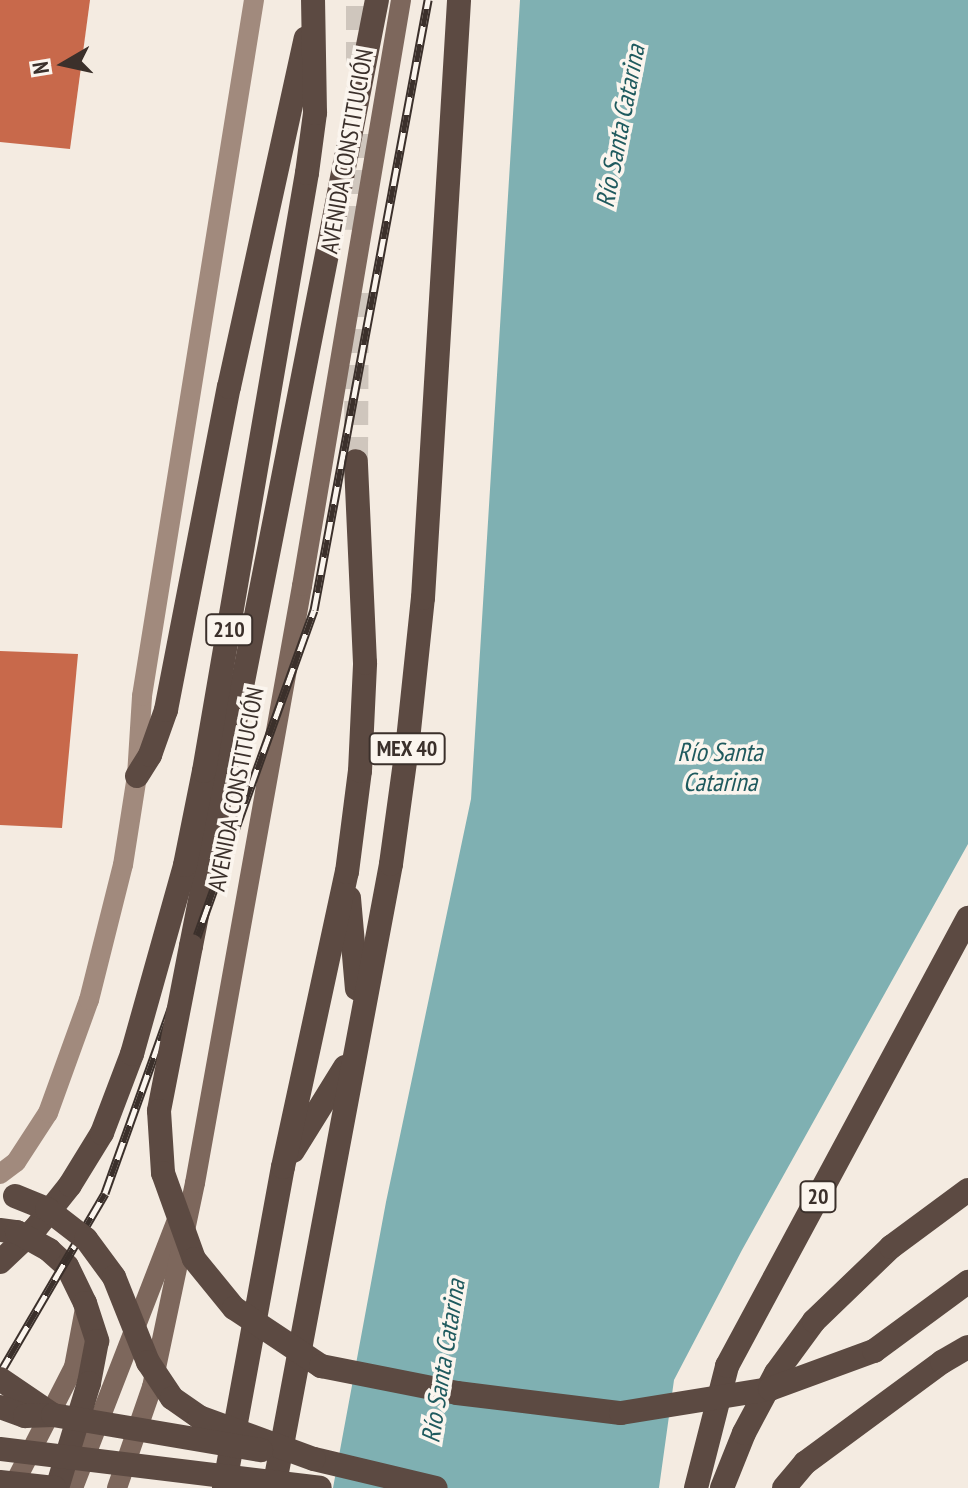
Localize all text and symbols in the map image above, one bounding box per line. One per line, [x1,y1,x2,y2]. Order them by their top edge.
north arrow [24,24,104,104]
water label: Río Santa Catarina [589,42,651,210]
street label: AVENIDA CONSTITUCIÓN [315,46,379,256]
text: N [26,60,55,76]
road number: 210 [205,612,253,648]
street label: AVENIDA CONSTITUCIÓN [202,684,270,894]
road number: MEX 40 [367,731,447,767]
water label: Río Santa Catarina [677,736,763,798]
road number: 20 [798,1179,838,1215]
water label: Río Santa Catarina [415,1277,471,1445]

